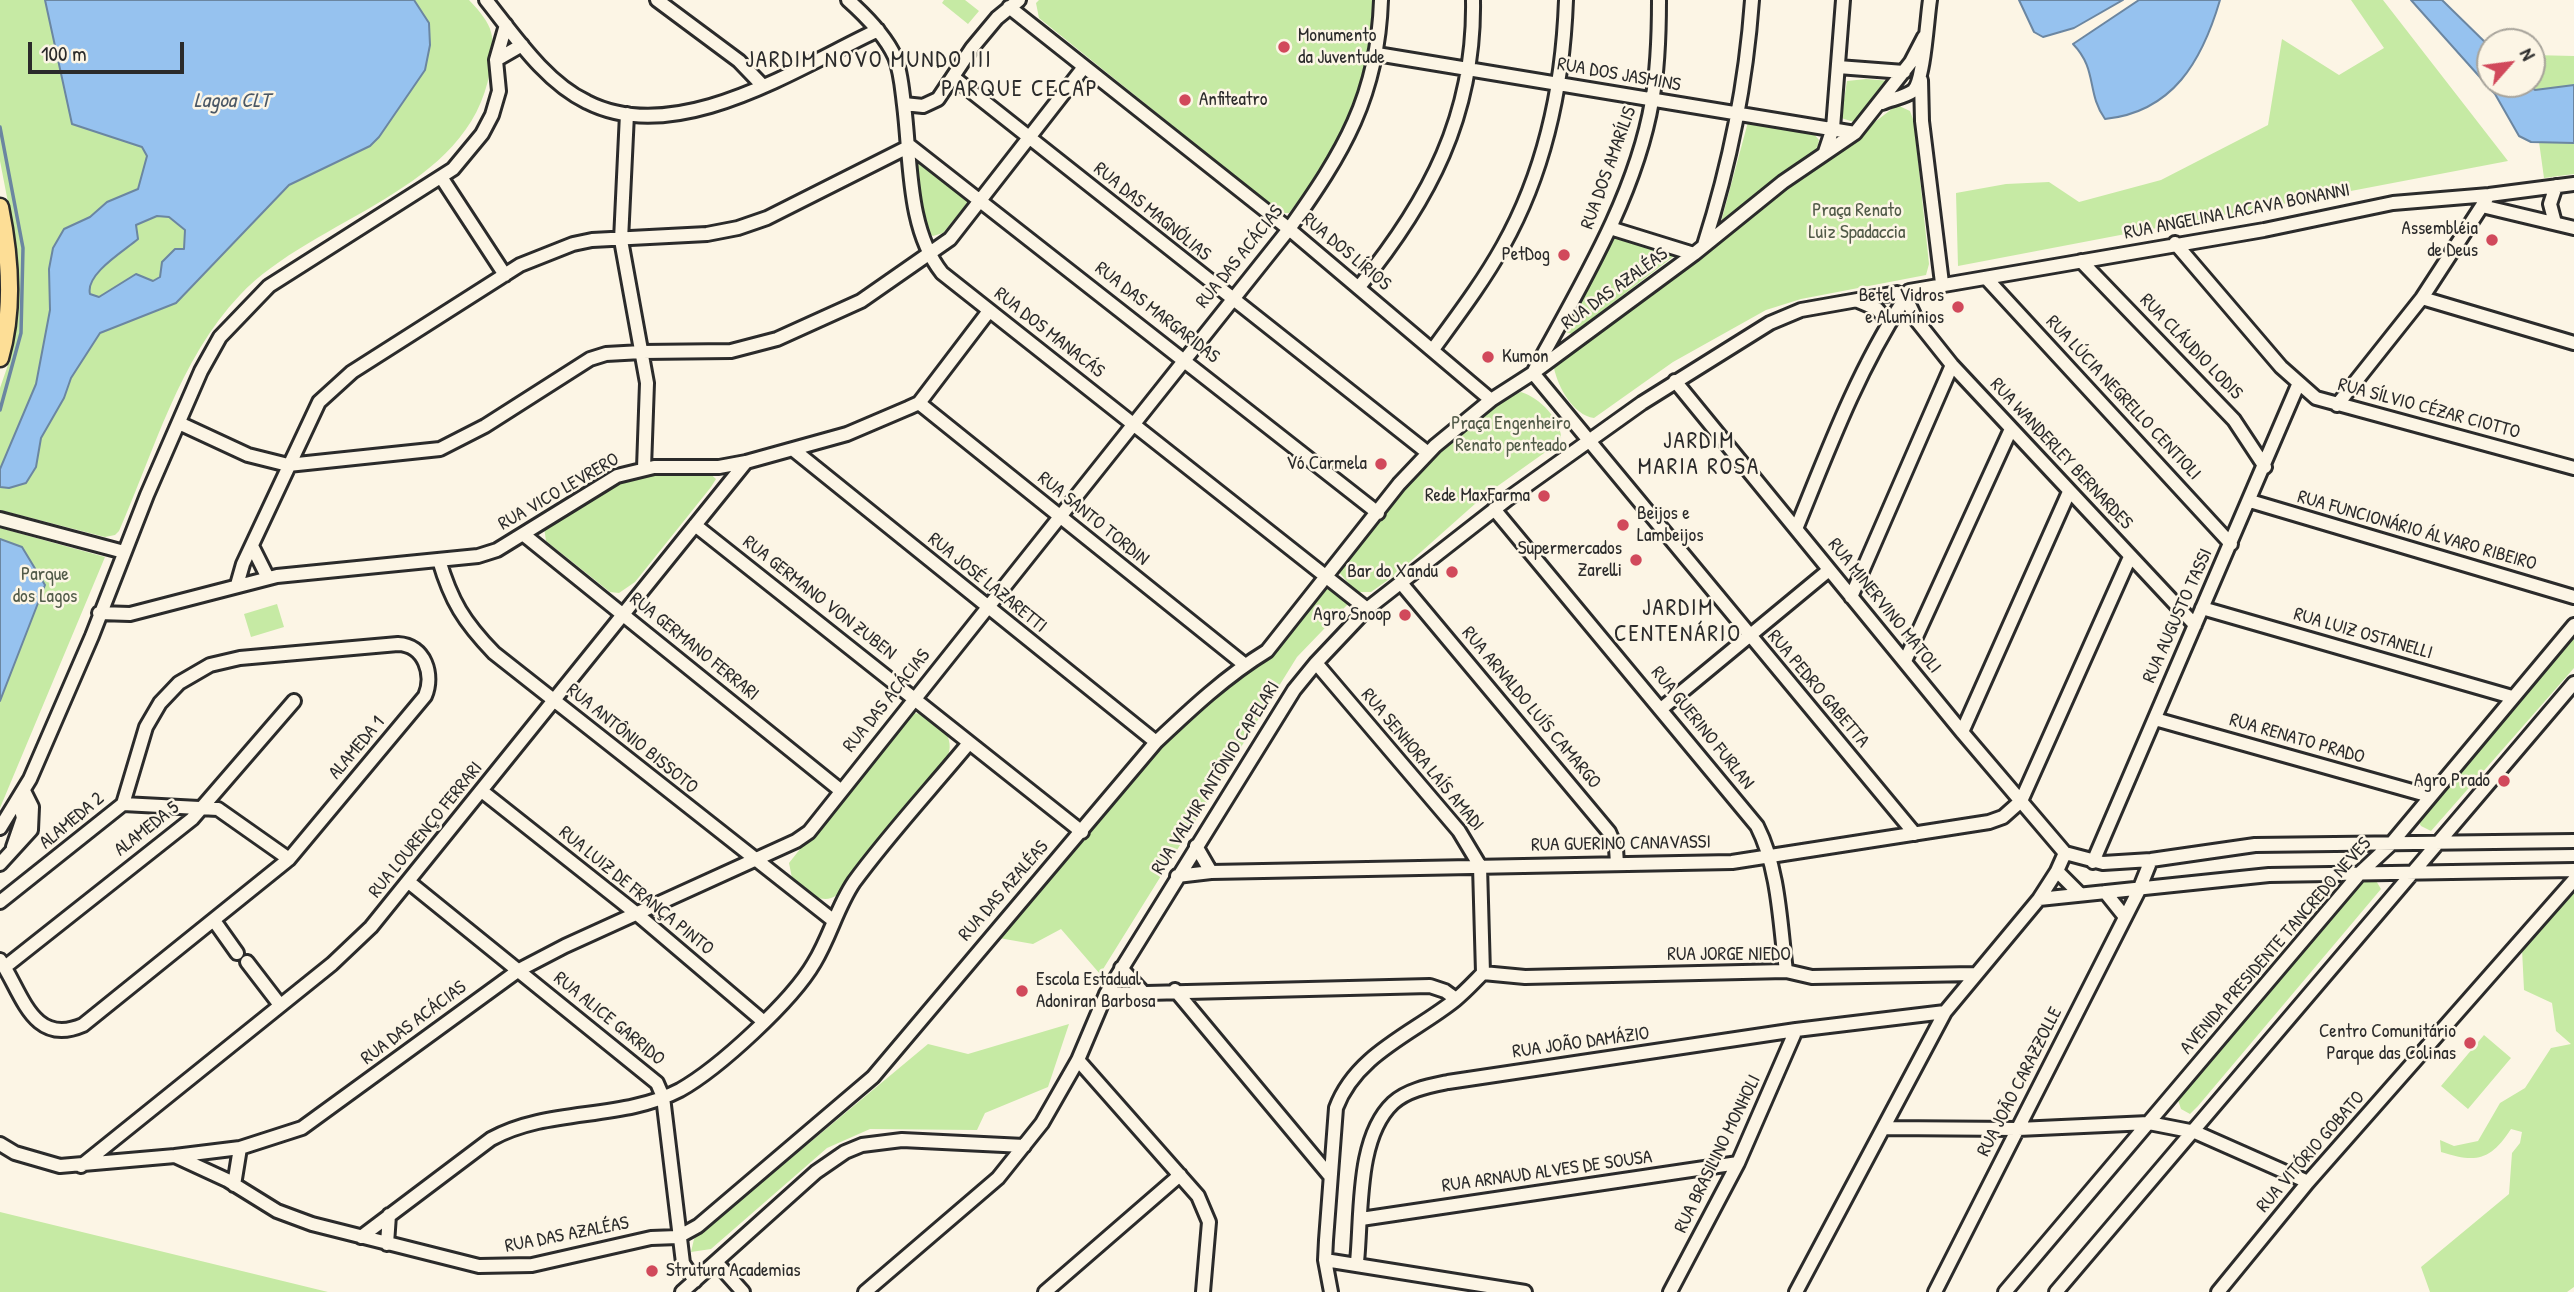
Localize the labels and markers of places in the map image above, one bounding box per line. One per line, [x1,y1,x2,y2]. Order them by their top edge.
place label: Monumento da Juventude [1298,25,1385,69]
marker: Monumento da Juventude [1276,39,1292,55]
place label: Anfiteatro [1199,89,1268,111]
marker: Anfiteatro [1177,92,1193,108]
place label: Assembléia de Deus [2401,218,2478,262]
marker: Assembléia de Deus [2484,232,2500,248]
place label: PetDog [1502,244,1550,266]
marker: PetDog [1556,247,1572,263]
place label: Betel Vidros e Alumínios [1859,285,1944,329]
marker: Betel Vidros e Alumínios [1950,299,1966,315]
place label: Kumon [1502,346,1549,368]
marker: Kumon [1480,349,1496,365]
place label: Vó Carmela [1286,453,1367,475]
marker: Vó Carmela [1373,456,1389,472]
place label: Rede MaxFarma [1425,485,1530,507]
marker: Rede MaxFarma [1536,488,1552,504]
place label: Beijos e Lambeijos [1637,503,1704,547]
marker: Beijos e Lambeijos [1615,517,1631,533]
place label: Supermercados Zarelli [1518,538,1622,582]
marker: Supermercados Zarelli [1628,552,1644,568]
place label: Bar do Xandu [1347,561,1438,583]
marker: Bar do Xandu [1444,564,1460,580]
place label: Agro Snoop [1313,604,1391,626]
marker: Agro Snoop [1397,607,1413,623]
place label: Agro Prado [2414,770,2490,792]
marker: Agro Prado [2496,773,2512,789]
place label: Escola Estadual Adoniran Barbosa [1036,969,1156,1013]
marker: Escola Estadual Adoniran Barbosa [1014,983,1030,999]
place label: Centro Comunitário Parque das Colinas [2319,1021,2456,1065]
marker: Centro Comunitário Parque das Colinas [2462,1035,2478,1051]
place label: Strutura Academias [666,1260,800,1282]
marker: Strutura Academias [644,1263,660,1279]

